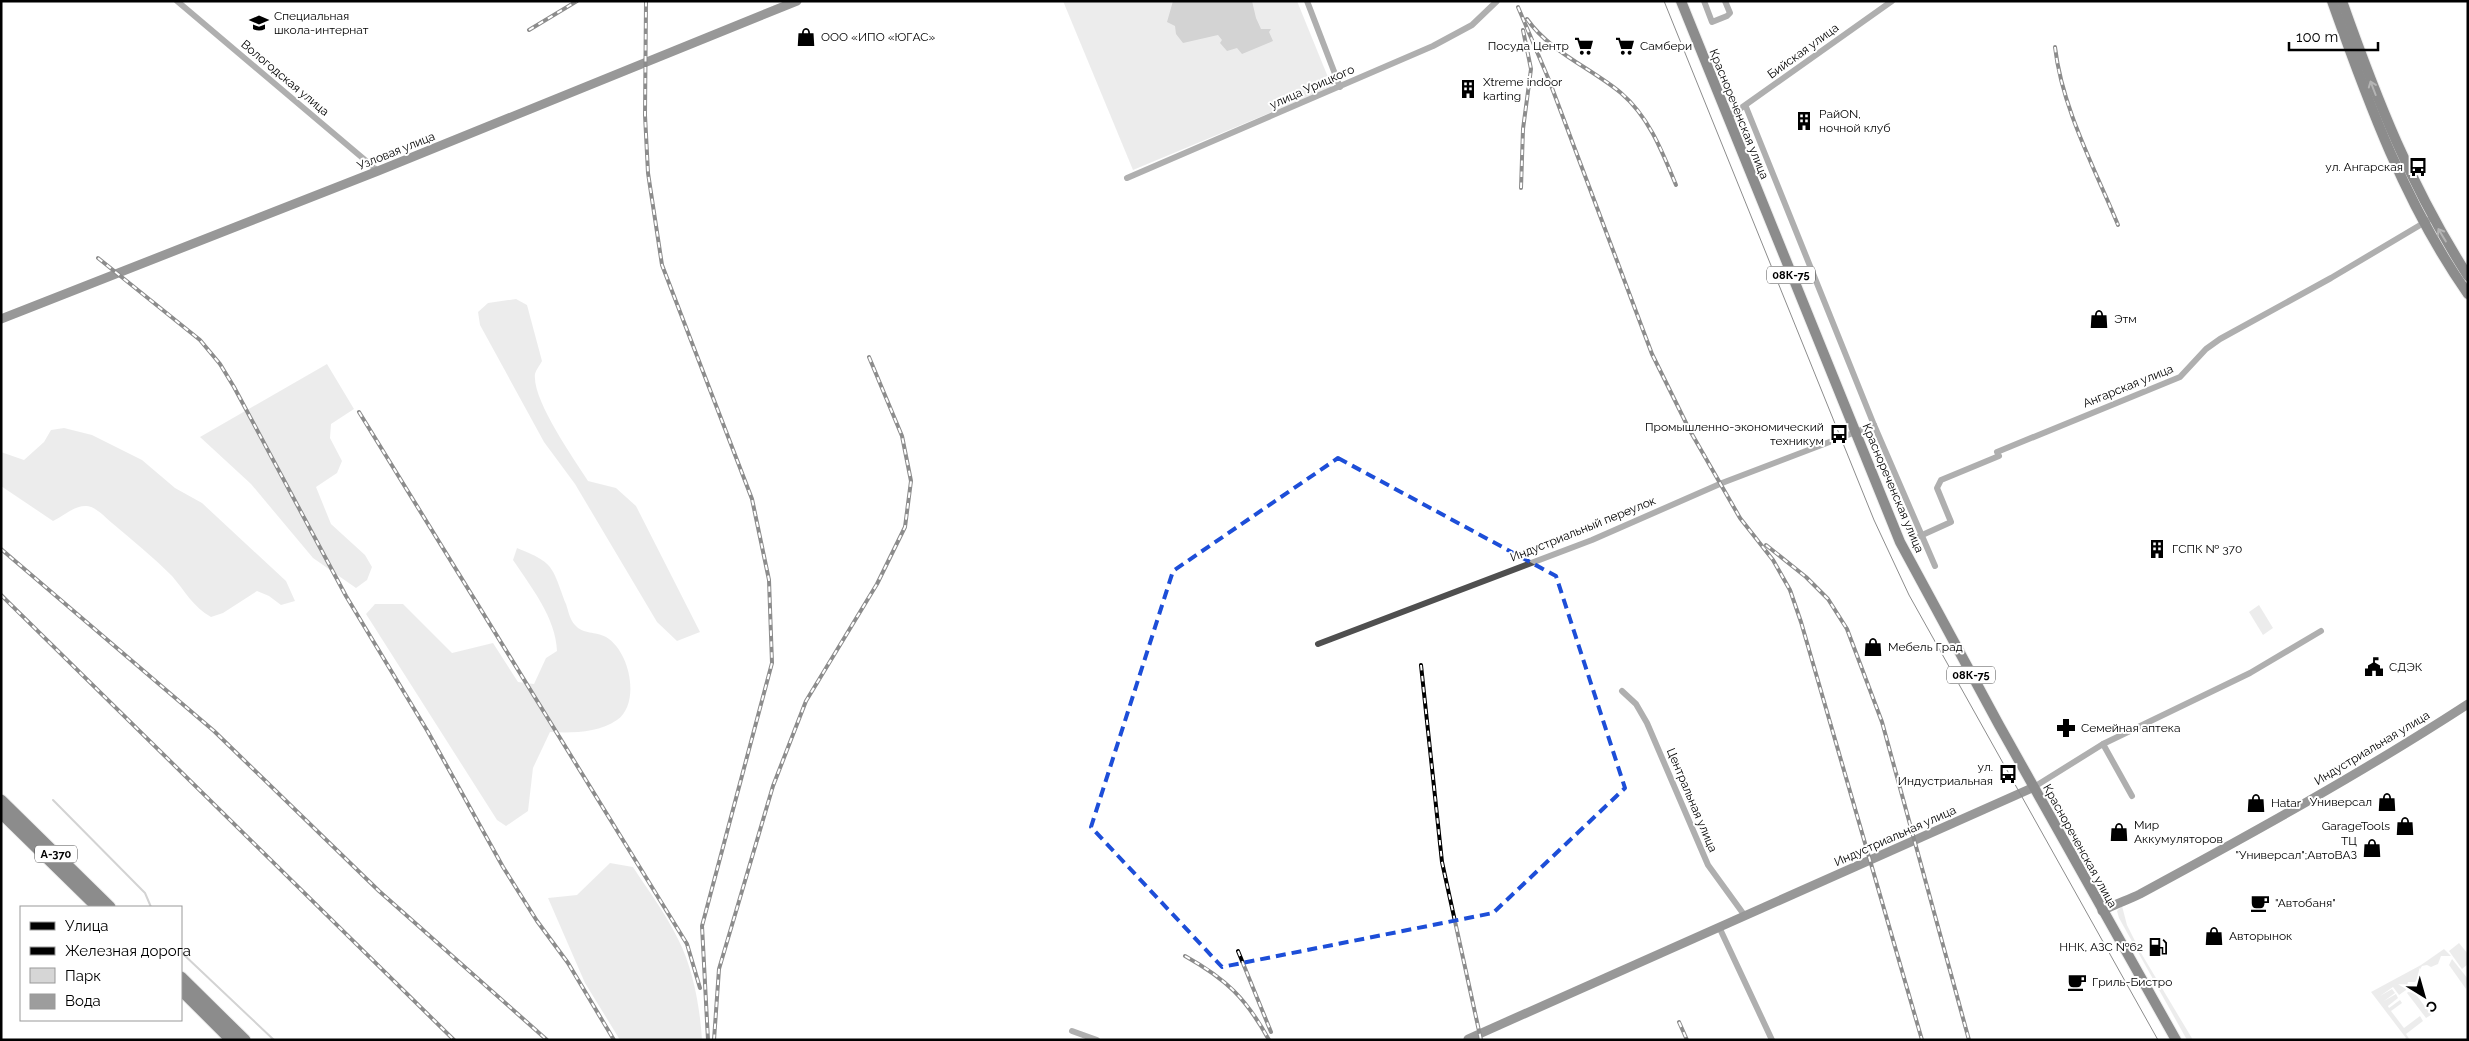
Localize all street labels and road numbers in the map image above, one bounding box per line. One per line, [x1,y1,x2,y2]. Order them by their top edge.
street label: Бийская улица [1765,21,1841,81]
street label: Вологодская улица [238,37,332,119]
street label: Краснореченская улица [1706,47,1772,181]
street label: улица Урицкого [1268,62,1356,112]
street label: Узловая улица [355,129,437,173]
road number: 08К-75 [1767,266,1815,284]
street label: Ангарская улица [2081,361,2175,411]
street label: Краснореченская улица [1859,421,1927,555]
street label: Индустриальный переулок [1508,493,1658,565]
road number: 08К-75 [1947,666,1995,684]
street label: Индустриальная улица [2312,708,2432,788]
street label: Центральная улица [1664,746,1720,854]
street label: Краснореченская улица [2040,782,2120,910]
street label: Индустриальная улица [1832,803,1958,869]
road number: А-370 [35,846,77,862]

